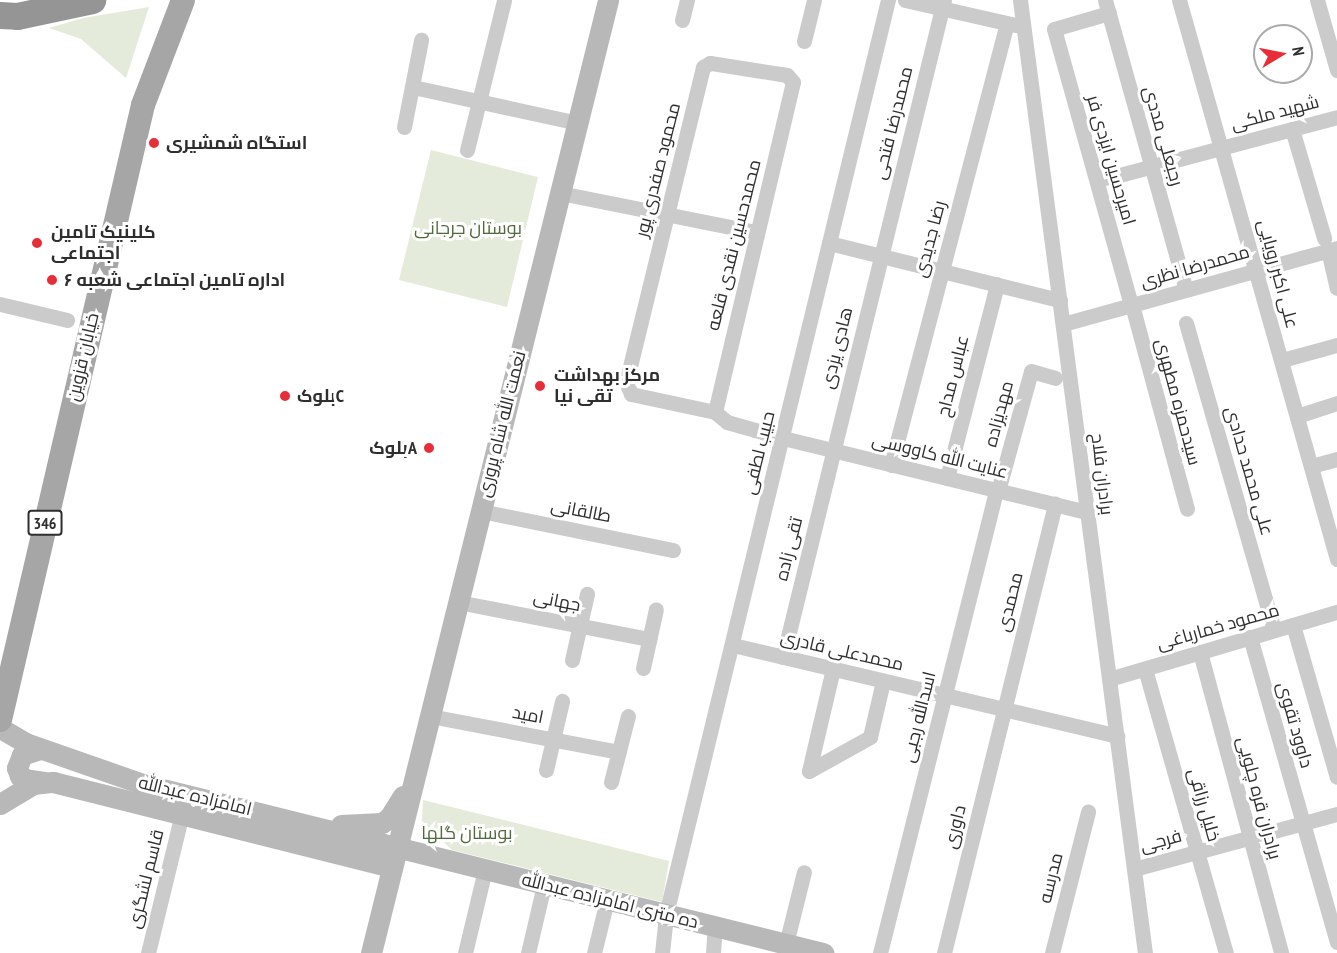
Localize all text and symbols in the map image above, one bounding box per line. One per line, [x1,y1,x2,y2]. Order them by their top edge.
north arrow [1253,24,1313,84]
text: N [1288,45,1309,57]
street label: محمدرضا فتحی [869,64,917,182]
street label: رجبعلی مددی [1138,84,1188,188]
street label: شهید ملکی [1229,91,1321,135]
street label: امیرحسین ایزدی فر [1082,92,1140,228]
street label: محمود صفدری پور [631,100,685,240]
place label: استگاه شمشیری [166,132,307,154]
marker: استگاه شمشیری [147,136,161,150]
street label: محمدحسین نقدی قلعه [702,157,766,333]
street label: رضا جدیدی [909,198,951,280]
park label: بوستان جرجانی [414,217,522,239]
street label: علی اکبر رویایی [1253,217,1303,331]
place label: کلینیک تامین اجتماعی [51,222,156,264]
marker: کلینیک تامین اجتماعی [28,234,46,252]
street label: محمدرضا نظری [1138,241,1252,293]
place label: اداره تامین اجتماعی شعبه ۶ [64,269,285,291]
marker: اداره تامین اجتماعی شعبه ۶ [45,273,59,287]
street label: هادی یزدی [816,305,858,391]
street label: خیابان قزوین [62,311,104,403]
street label: عباس مداح [932,333,974,419]
street label: سیدحمزه مطهری [1151,336,1205,468]
street label: نعمت الله شاه پروری [473,349,531,499]
place label: مرکز بهداشت تقی نیا [554,365,660,407]
marker: مرکز بهداشت تقی نیا [531,377,549,395]
street label: مهدیزاده [980,379,1018,449]
place label: بلوکC [297,385,344,407]
marker: بلوکC [278,389,292,403]
street label: علی محمد حدادی [1220,404,1278,538]
street label: حبیب لطفی [738,409,780,497]
street label: عنایت‌ الله کاووسی [870,429,1010,483]
street label: برادران فلاح [1086,432,1118,516]
place label: بلوکA [369,437,417,459]
marker: بلوکA [422,441,436,455]
street label: طالقانی [549,495,613,527]
road number: 346 [27,510,63,536]
street label: تقی زاده [771,515,807,583]
street label: محمدی [992,570,1028,634]
street label: جهانی [531,586,583,616]
street label: محمود خمارباغی [1154,599,1282,655]
street label: محمدعلی قادری [778,626,906,676]
street label: اسدالله رجبی [897,669,941,765]
street label: داوود تقوی [1272,679,1318,771]
street label: امید [511,701,545,729]
street label: برادران قره چلویی [1232,734,1286,862]
street label: خلیل رزاقی [1183,766,1225,844]
street label: امامزاده عبدالله [136,771,254,821]
street label: داوری [939,803,971,851]
park label: بوستان گلها [421,822,513,844]
street label: فرجی [1138,825,1184,857]
street label: قاسم لشگری [123,827,169,931]
street label: مدرسه [1034,851,1068,905]
street label: ده متری امامزاده عبدالله [520,869,700,933]

